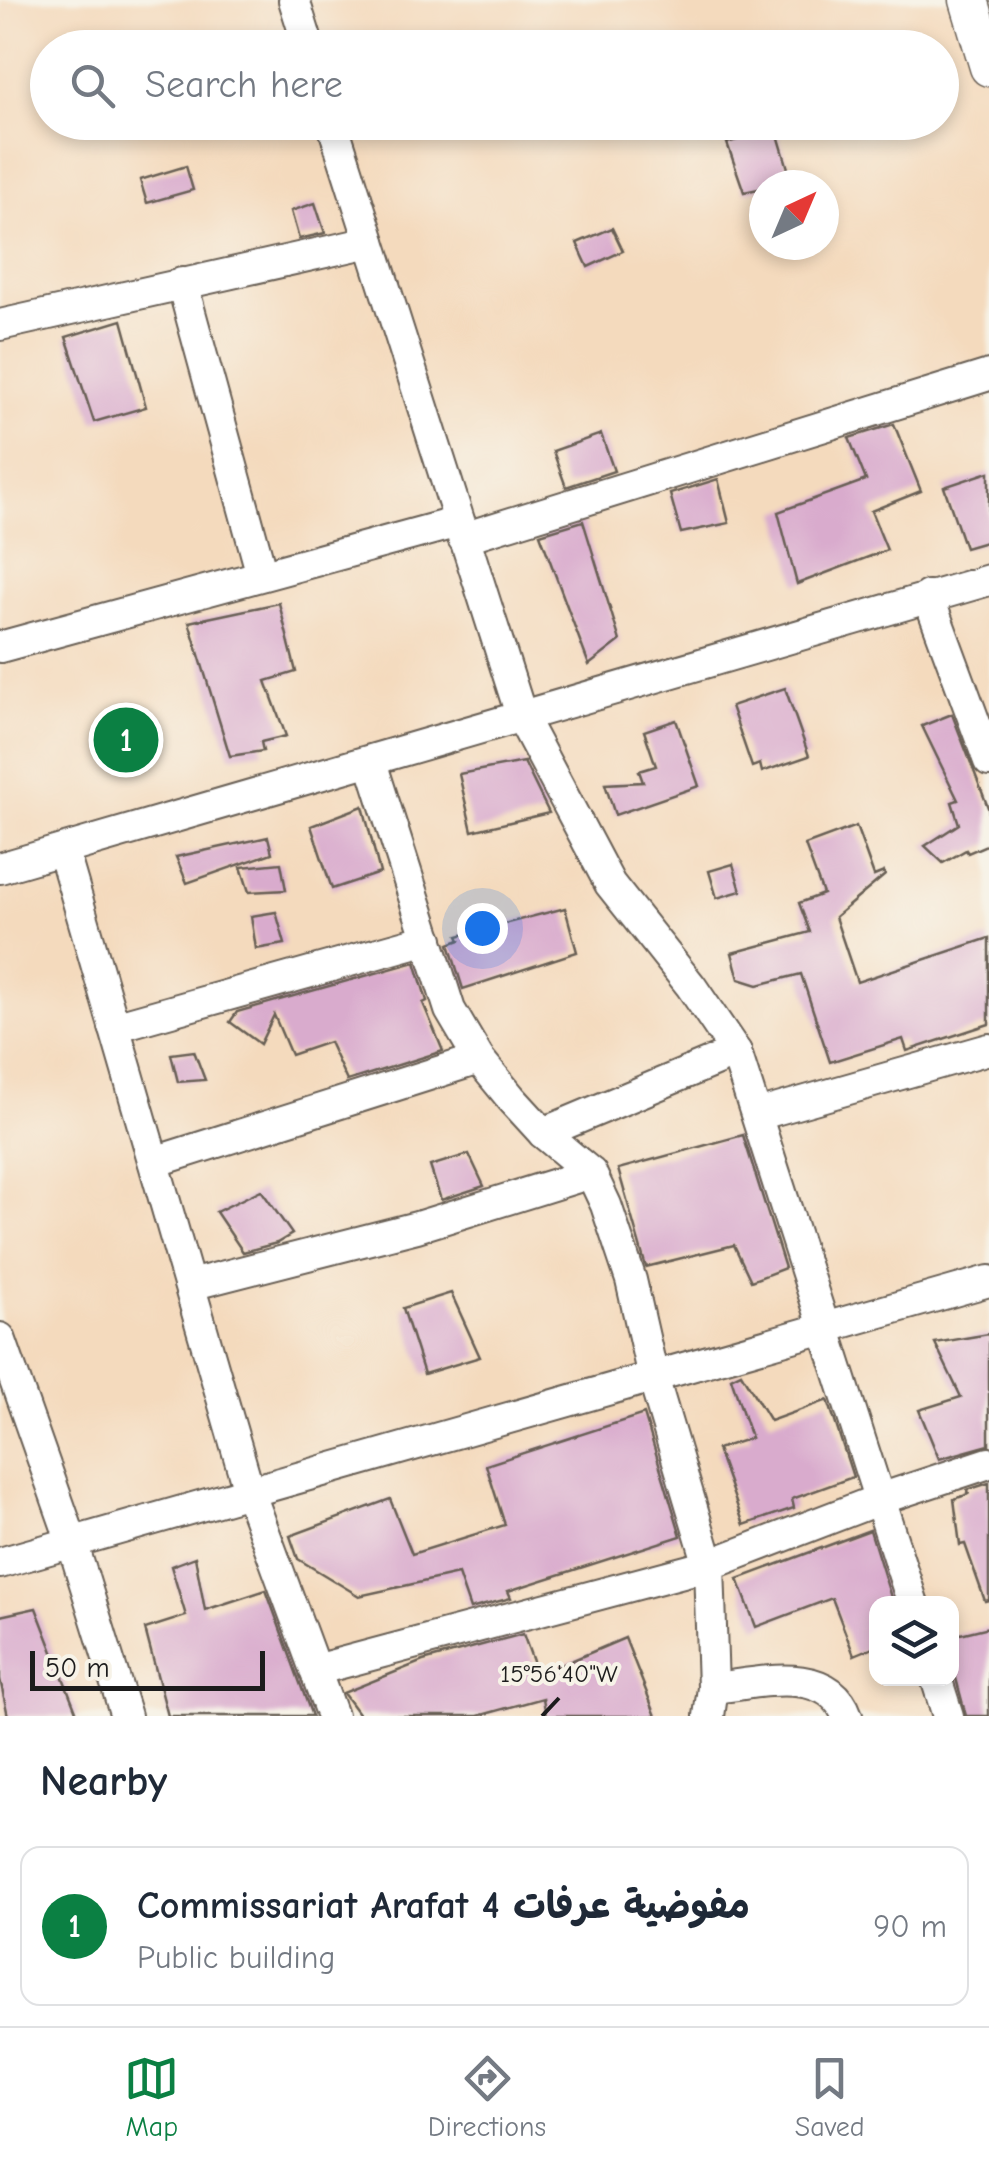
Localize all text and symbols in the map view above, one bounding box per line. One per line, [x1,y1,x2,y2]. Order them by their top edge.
search box [30,30,959,140]
icon: search [65,58,120,113]
text: Search here [145,63,343,107]
north arrow [749,170,839,260]
pin: 1 [94,702,158,778]
your location [457,903,508,954]
map controls [869,1596,959,1686]
button: layers [869,1596,959,1686]
scale bar [30,1646,265,1690]
text: 50 m [45,1652,110,1684]
text: 15°56'40"W [500,1659,618,1688]
text: Nearby [40,1757,167,1806]
text: Commissariat Arafat 4 مفوضية عرفات [137,1884,750,1928]
text: 1 [68,1908,81,1945]
text: 90 m [873,1908,947,1945]
text: Public building [137,1939,335,1976]
tab: Map [124,2051,179,2143]
tab: Directions [428,2051,546,2143]
tab: Saved [795,2051,865,2143]

